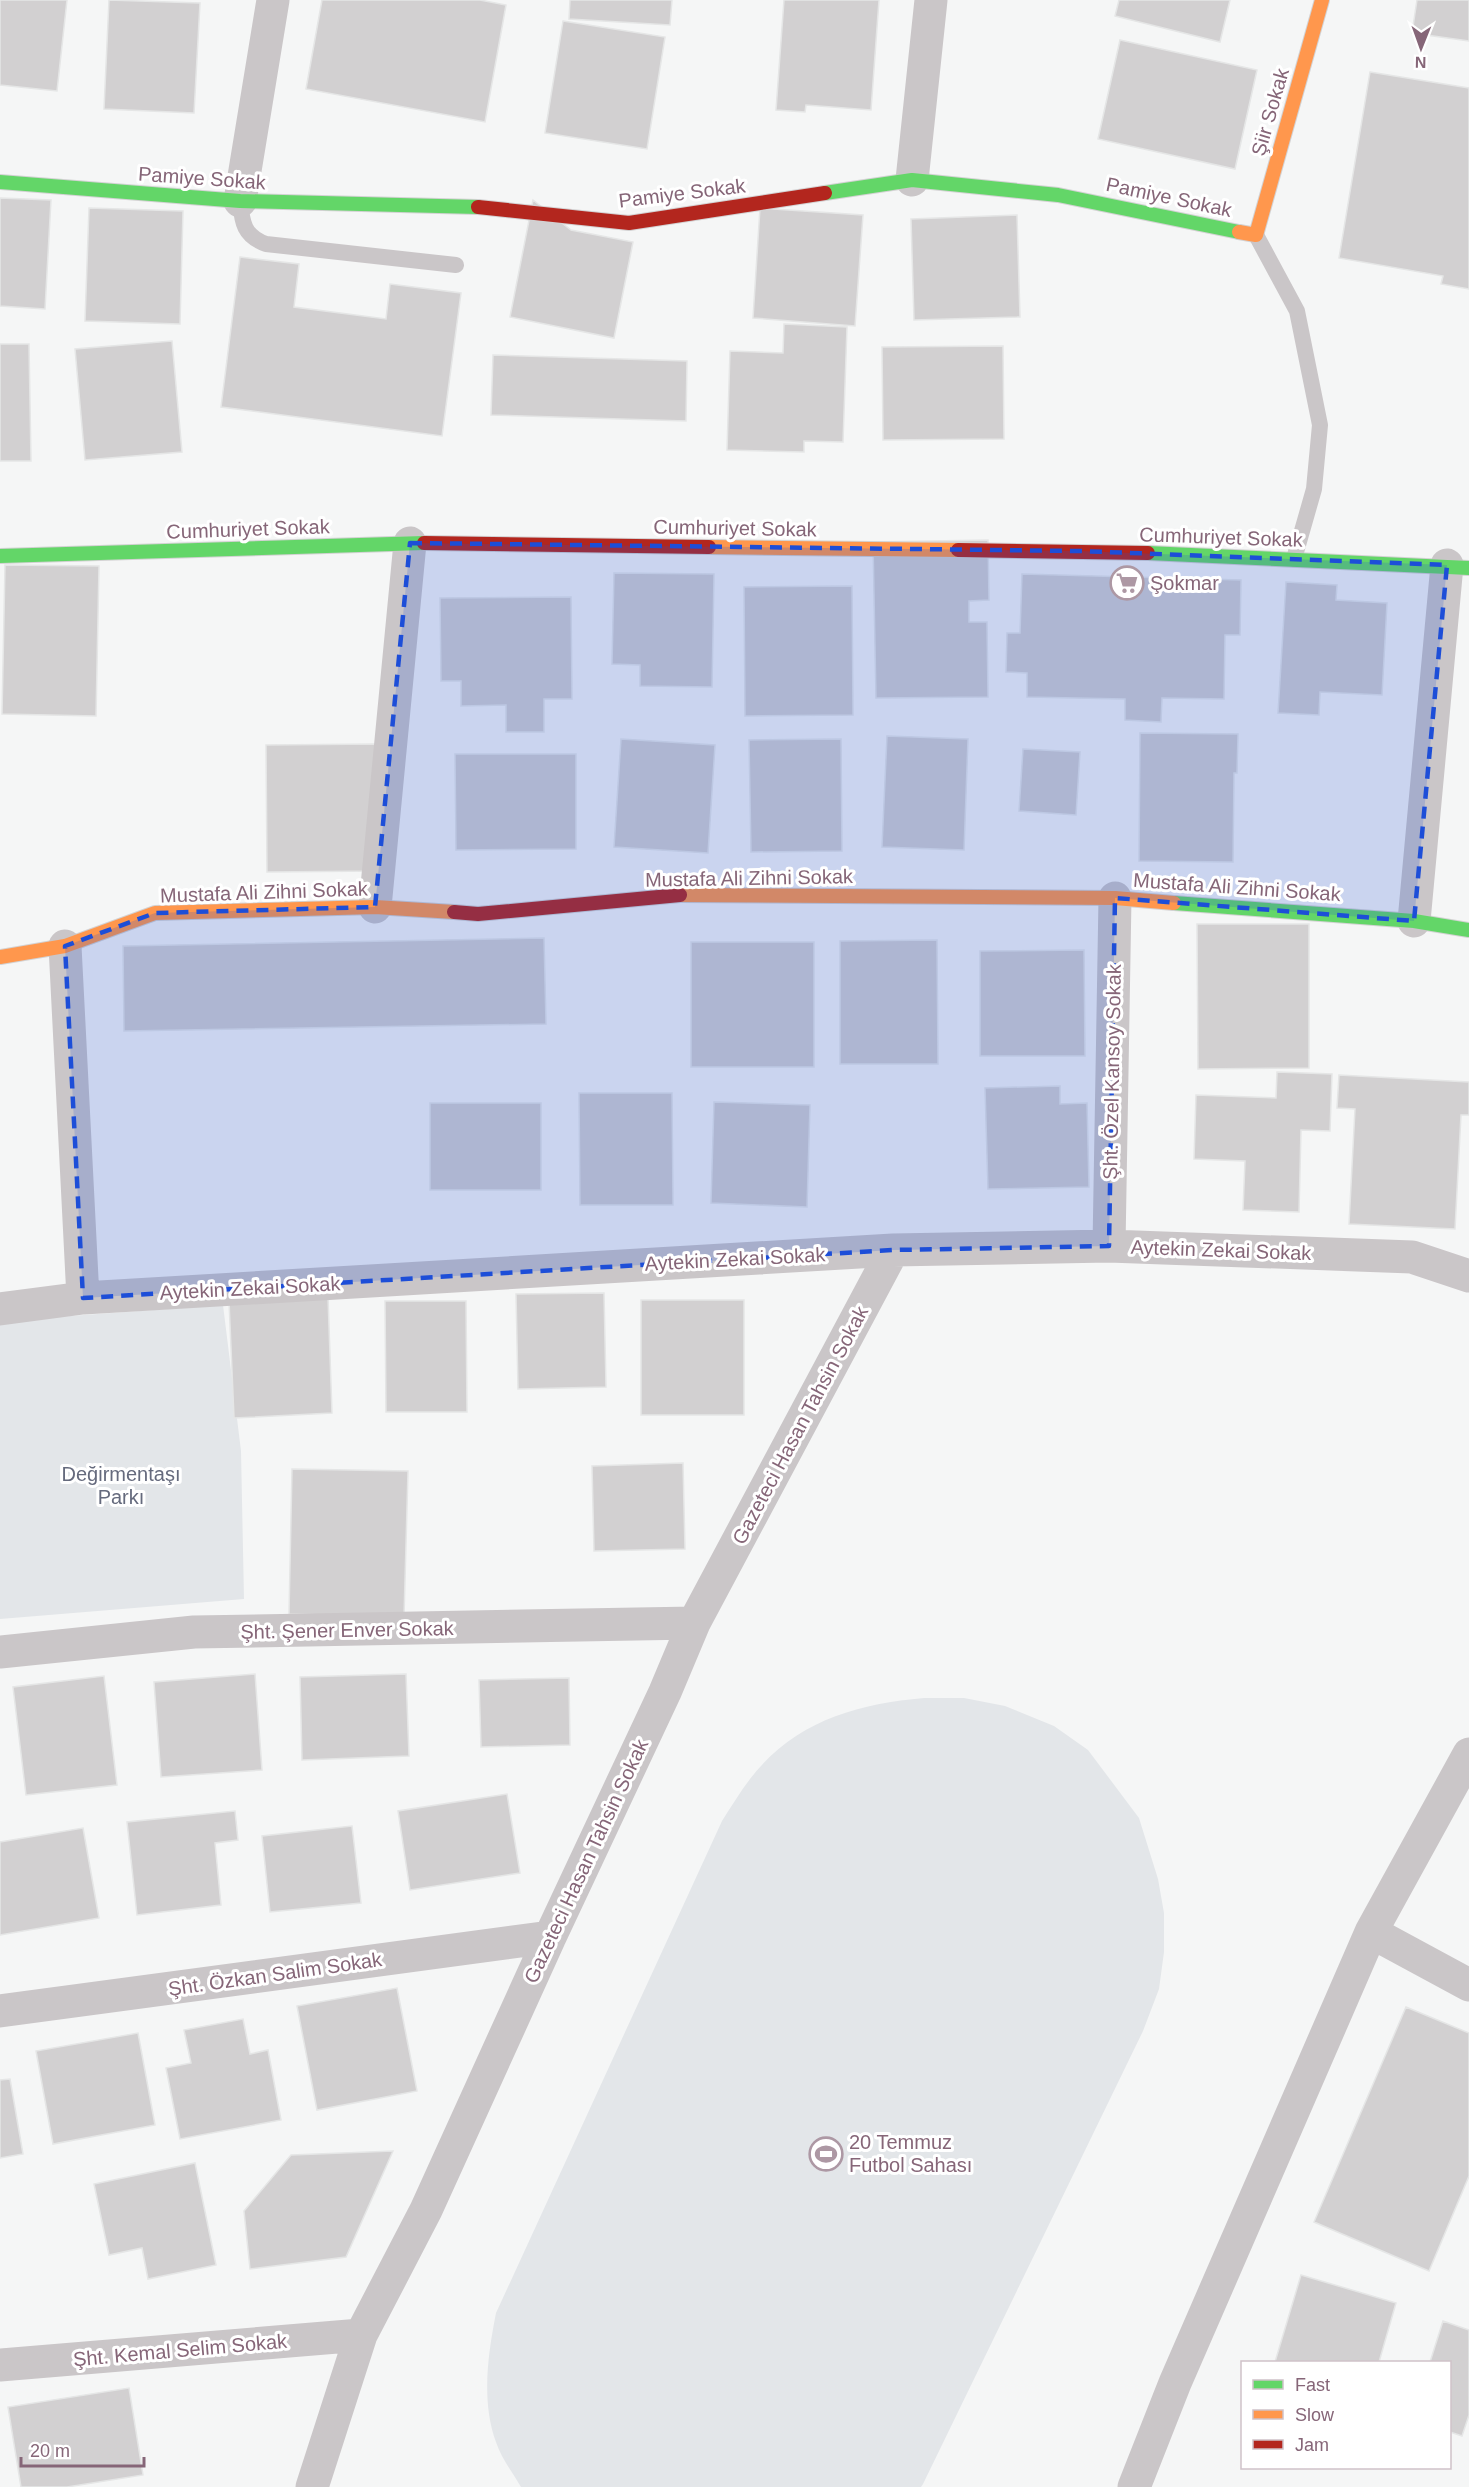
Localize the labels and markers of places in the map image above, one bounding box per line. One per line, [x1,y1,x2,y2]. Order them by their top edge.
supermarket icon: Şokmar [1109,565,1145,601]
place label: Şokmar [1150,572,1219,594]
place label: 20 Temmuz Futbol Sahası [849,2131,972,2176]
sports icon: 20 Temmuz Futbol Sahası [808,2136,844,2172]

